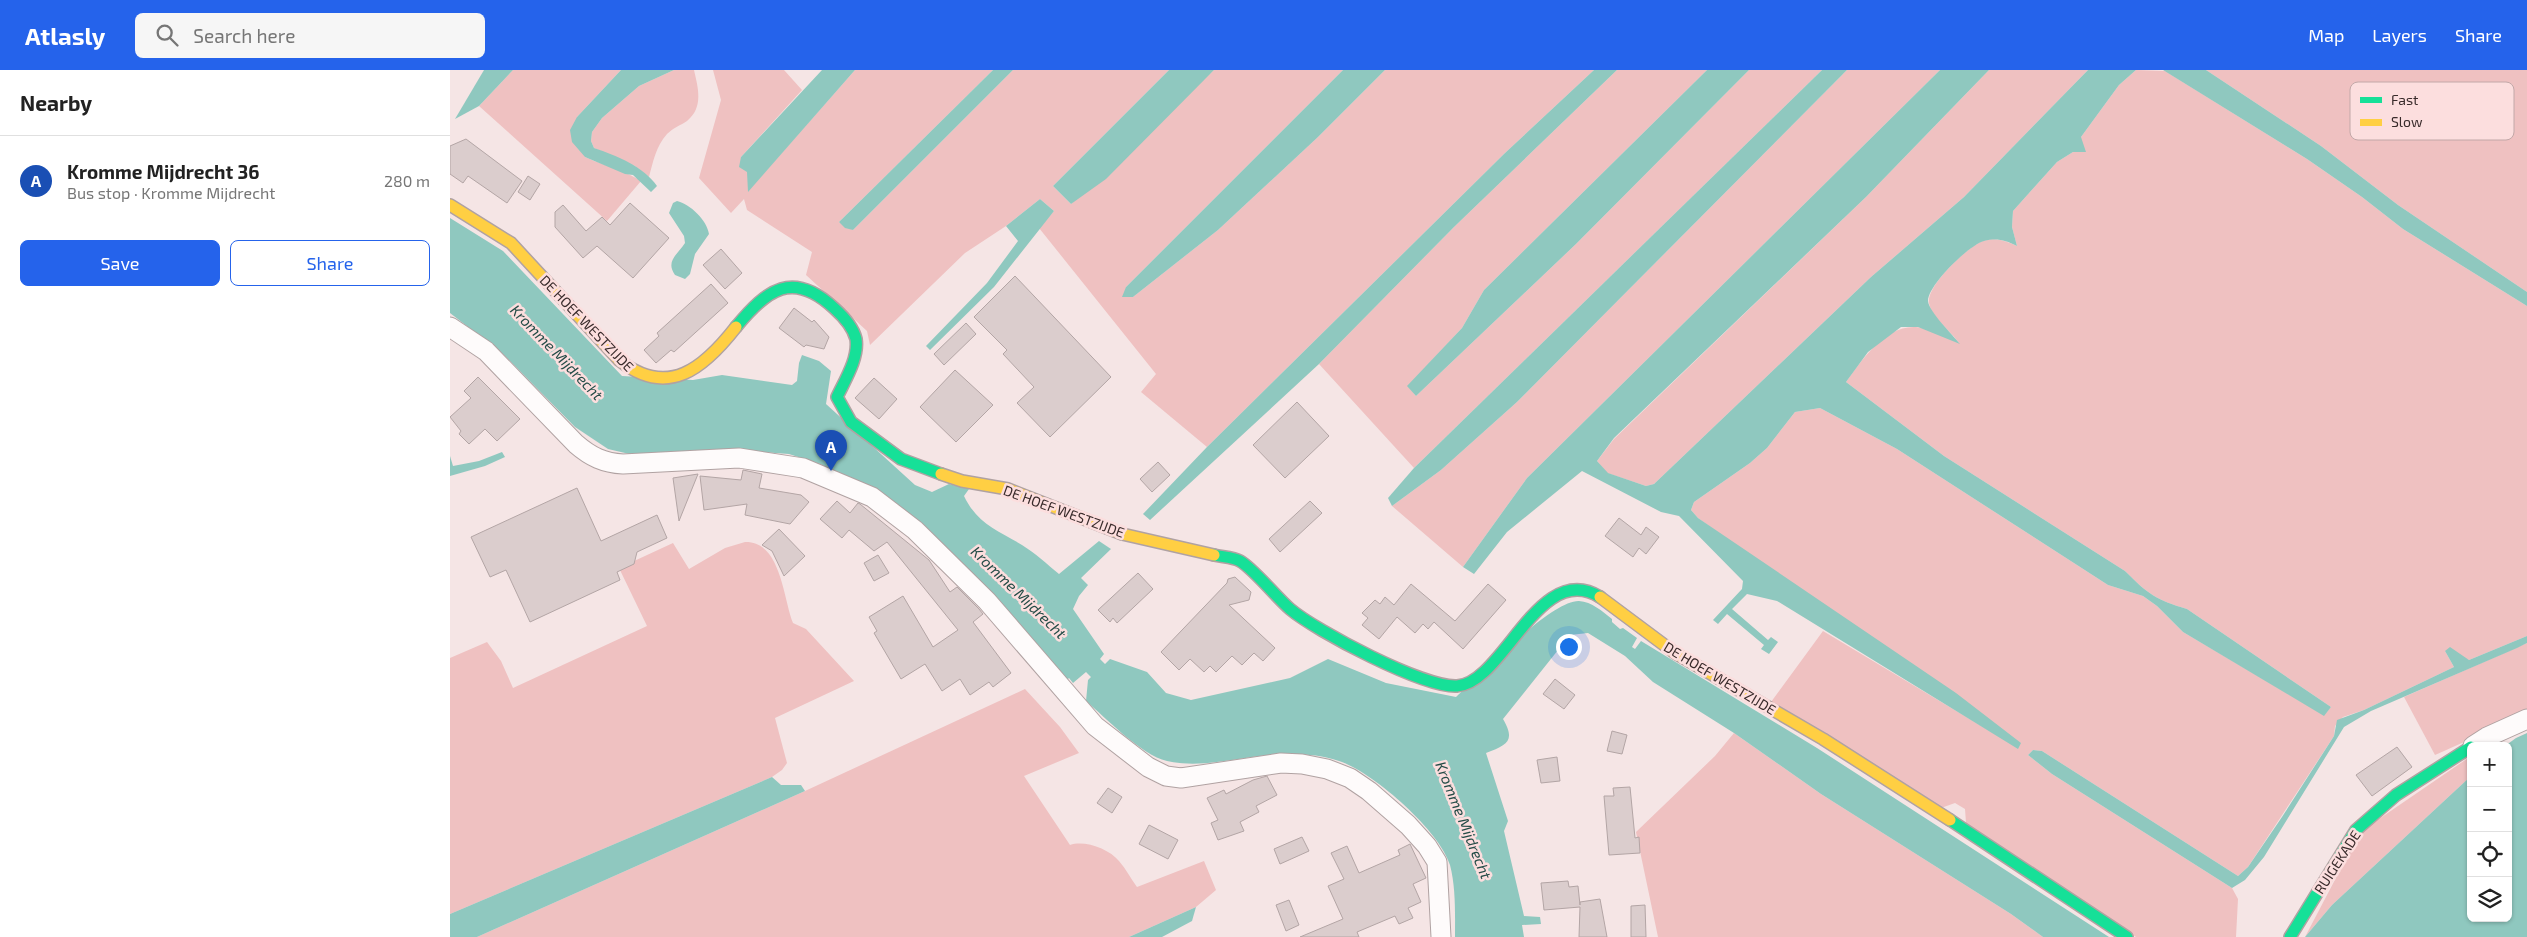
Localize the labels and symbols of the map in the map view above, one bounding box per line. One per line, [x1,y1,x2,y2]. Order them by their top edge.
legend [2350,82,2514,140]
text: Fast [2391,91,2418,108]
text: Slow [2391,113,2423,130]
street label: DE HOEF WESTZIJDE [537,271,638,375]
water label: Kromme Mijdrecht [506,301,607,404]
pin: A [815,430,847,471]
street label: DE HOEF WESTZIJDE [1001,481,1127,541]
water label: Kromme Mijdrecht [967,542,1071,643]
your location [1556,634,1582,660]
street label: DE HOEF WESTZIJDE [1661,638,1779,718]
water label: Kromme Mijdrecht [1431,759,1496,882]
street label: RUIGEKADE [2310,827,2364,897]

